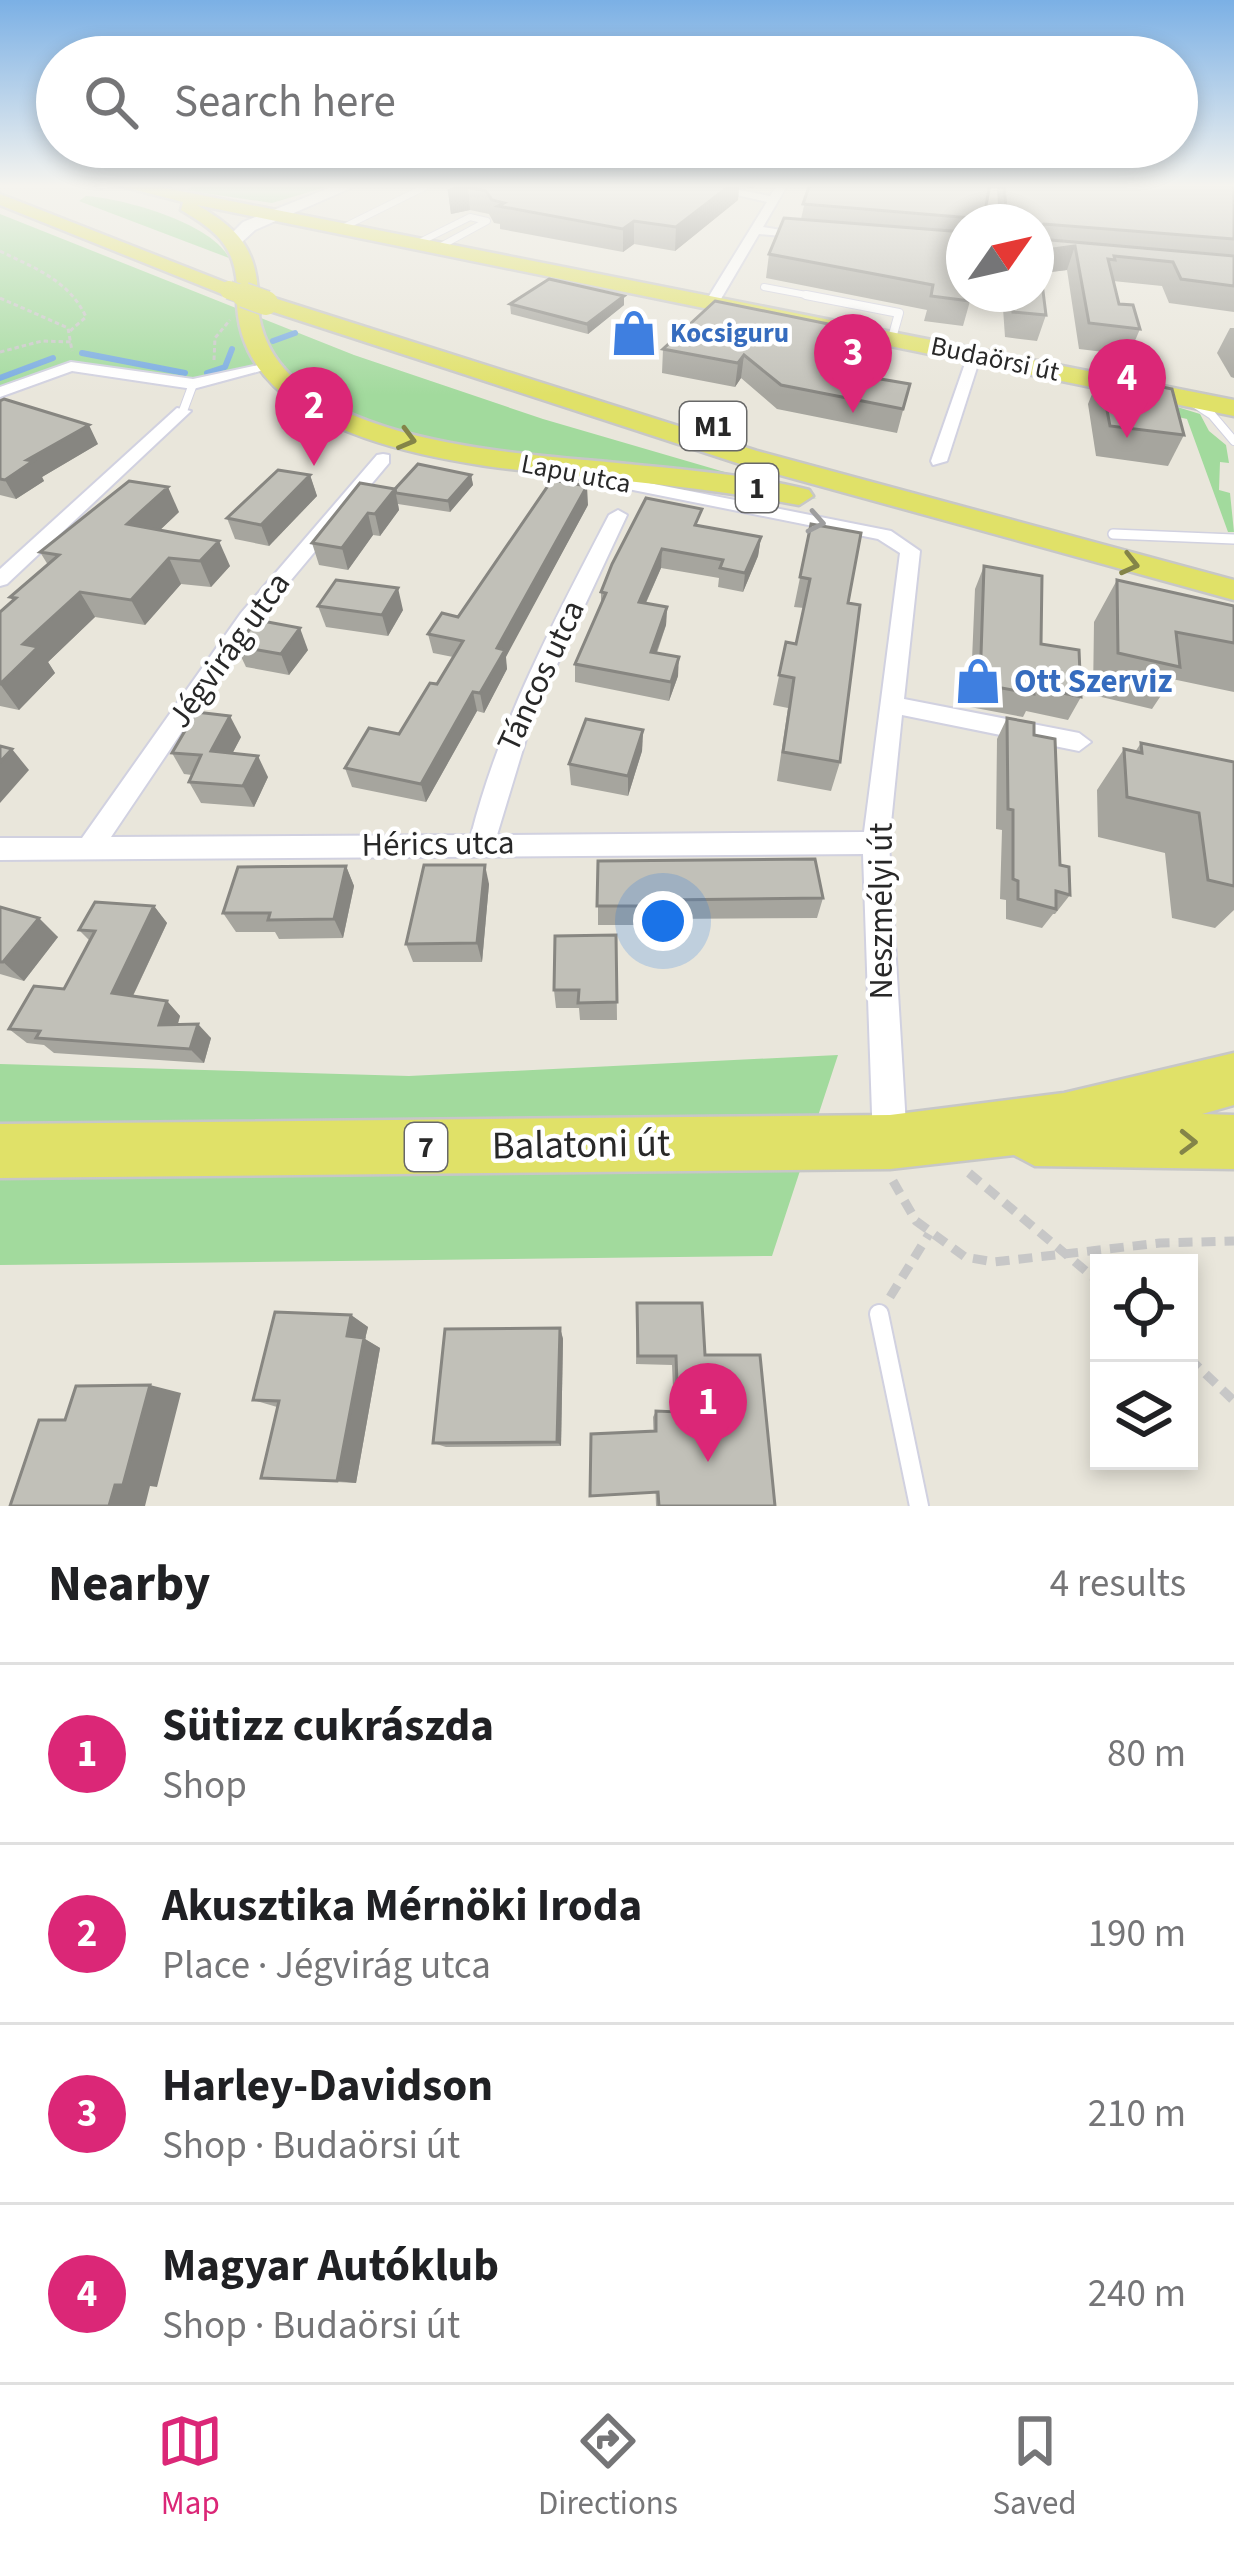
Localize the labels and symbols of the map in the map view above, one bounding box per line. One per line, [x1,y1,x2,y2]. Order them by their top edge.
north arrow [946,204,1054,312]
shop icon: Kocsiguru [609,308,659,358]
place label: Kocsiguru [670,314,789,353]
pin: 3 [814,314,892,413]
street label: Budaörsi út [927,326,1063,392]
pin: 4 [1088,339,1166,438]
pin: 2 [275,367,353,466]
road number: M1 [680,402,746,450]
one-way arrow [396,424,417,449]
street label: Lapu utca [518,444,634,504]
road number: 1 [736,464,778,512]
one-way arrow [806,508,826,534]
one-way arrow [1120,550,1140,575]
street label: Jégvirág utca [156,562,302,738]
street label: Táncos utca [485,592,597,760]
shop icon: Ott Szerviz [953,656,1003,706]
place label: Ott Szerviz [1014,658,1173,705]
street label: Hérics utca [361,819,515,869]
street label: Neszmélyi út [858,823,905,999]
your location [633,891,693,951]
street label: Balatoni út [491,1115,671,1175]
road number: 7 [405,1123,447,1171]
one-way arrow [1180,1129,1198,1155]
pin: 1 [669,1363,747,1462]

